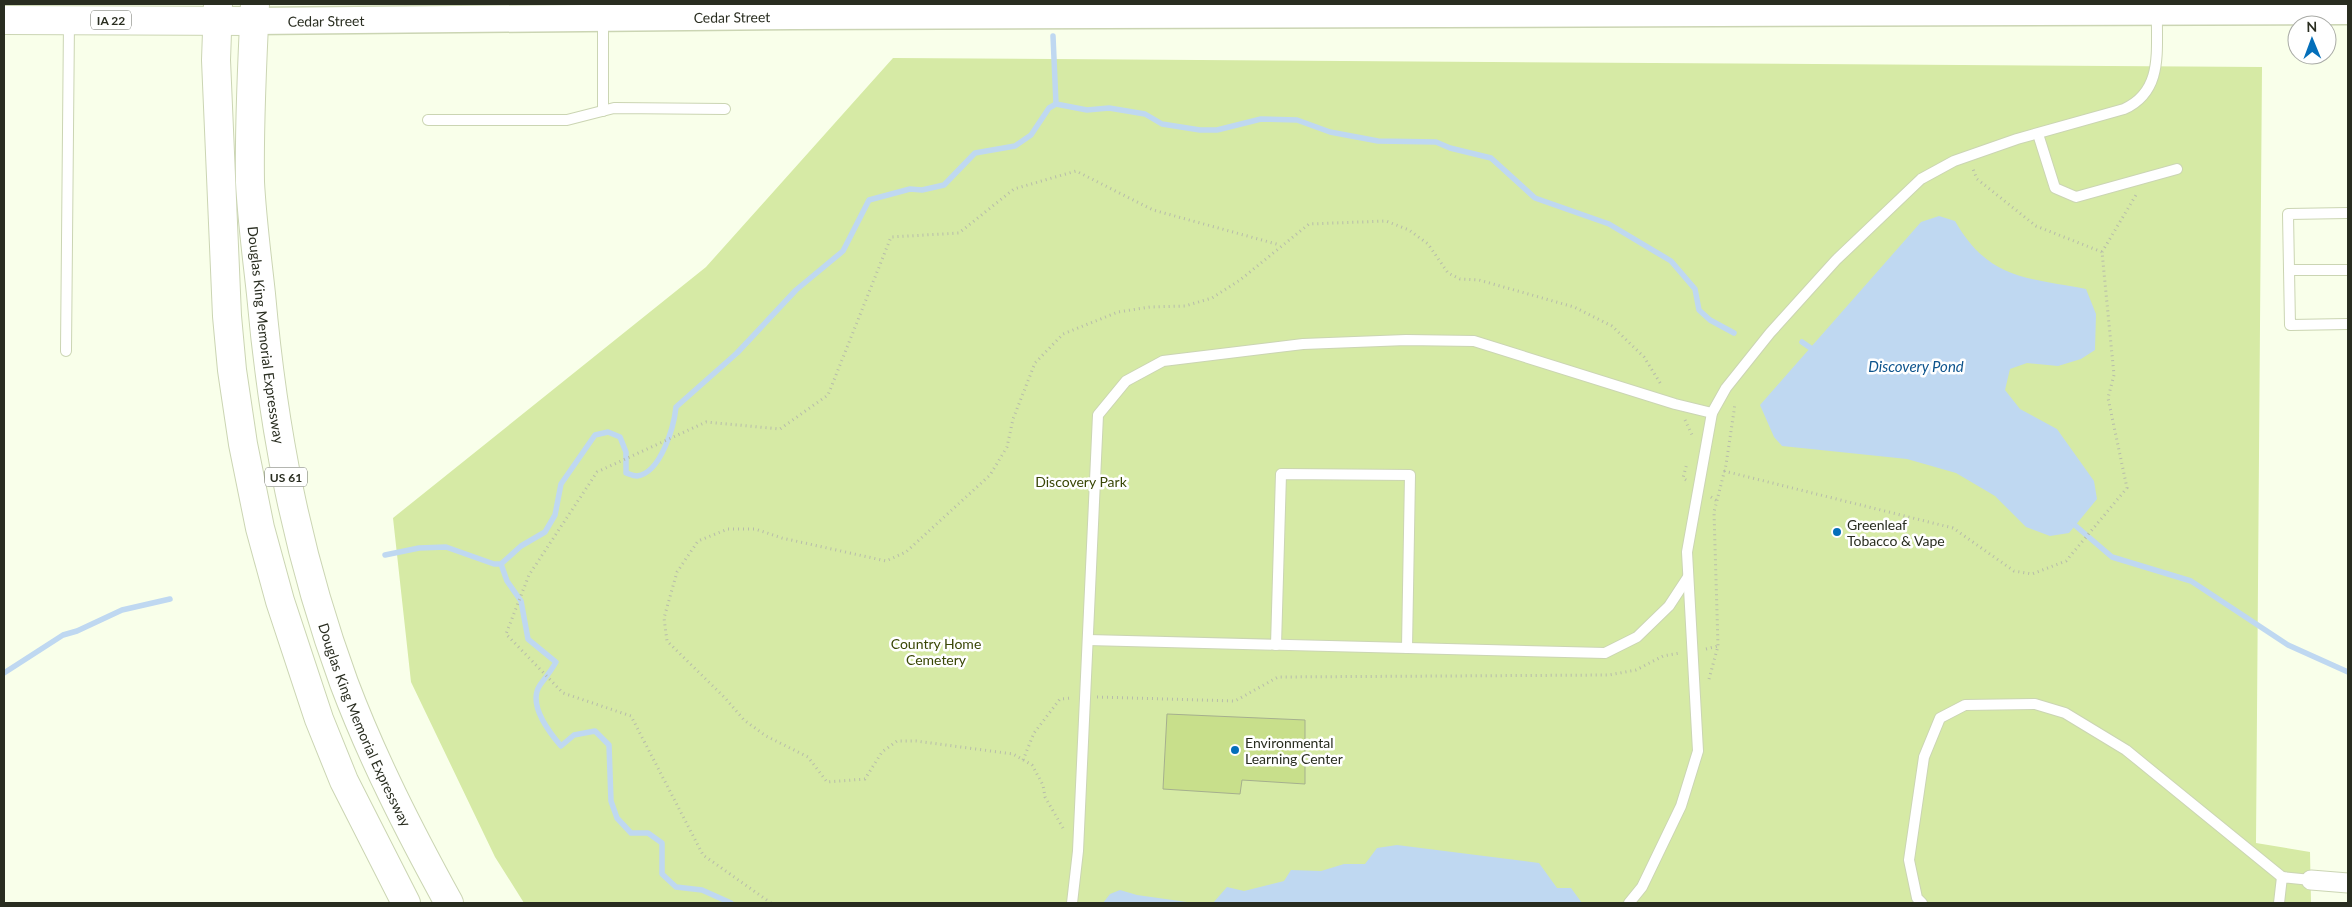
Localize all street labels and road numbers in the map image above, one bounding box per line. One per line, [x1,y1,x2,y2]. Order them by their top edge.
street label: Cedar Street [694,8,770,25]
road number: IA 22 [91,10,131,30]
street label: Cedar Street [288,11,364,29]
street label: Douglas King Memorial Expressway [245,225,289,446]
road number: US 61 [265,468,307,487]
street label: Douglas King Memorial Expressway [316,621,416,830]

